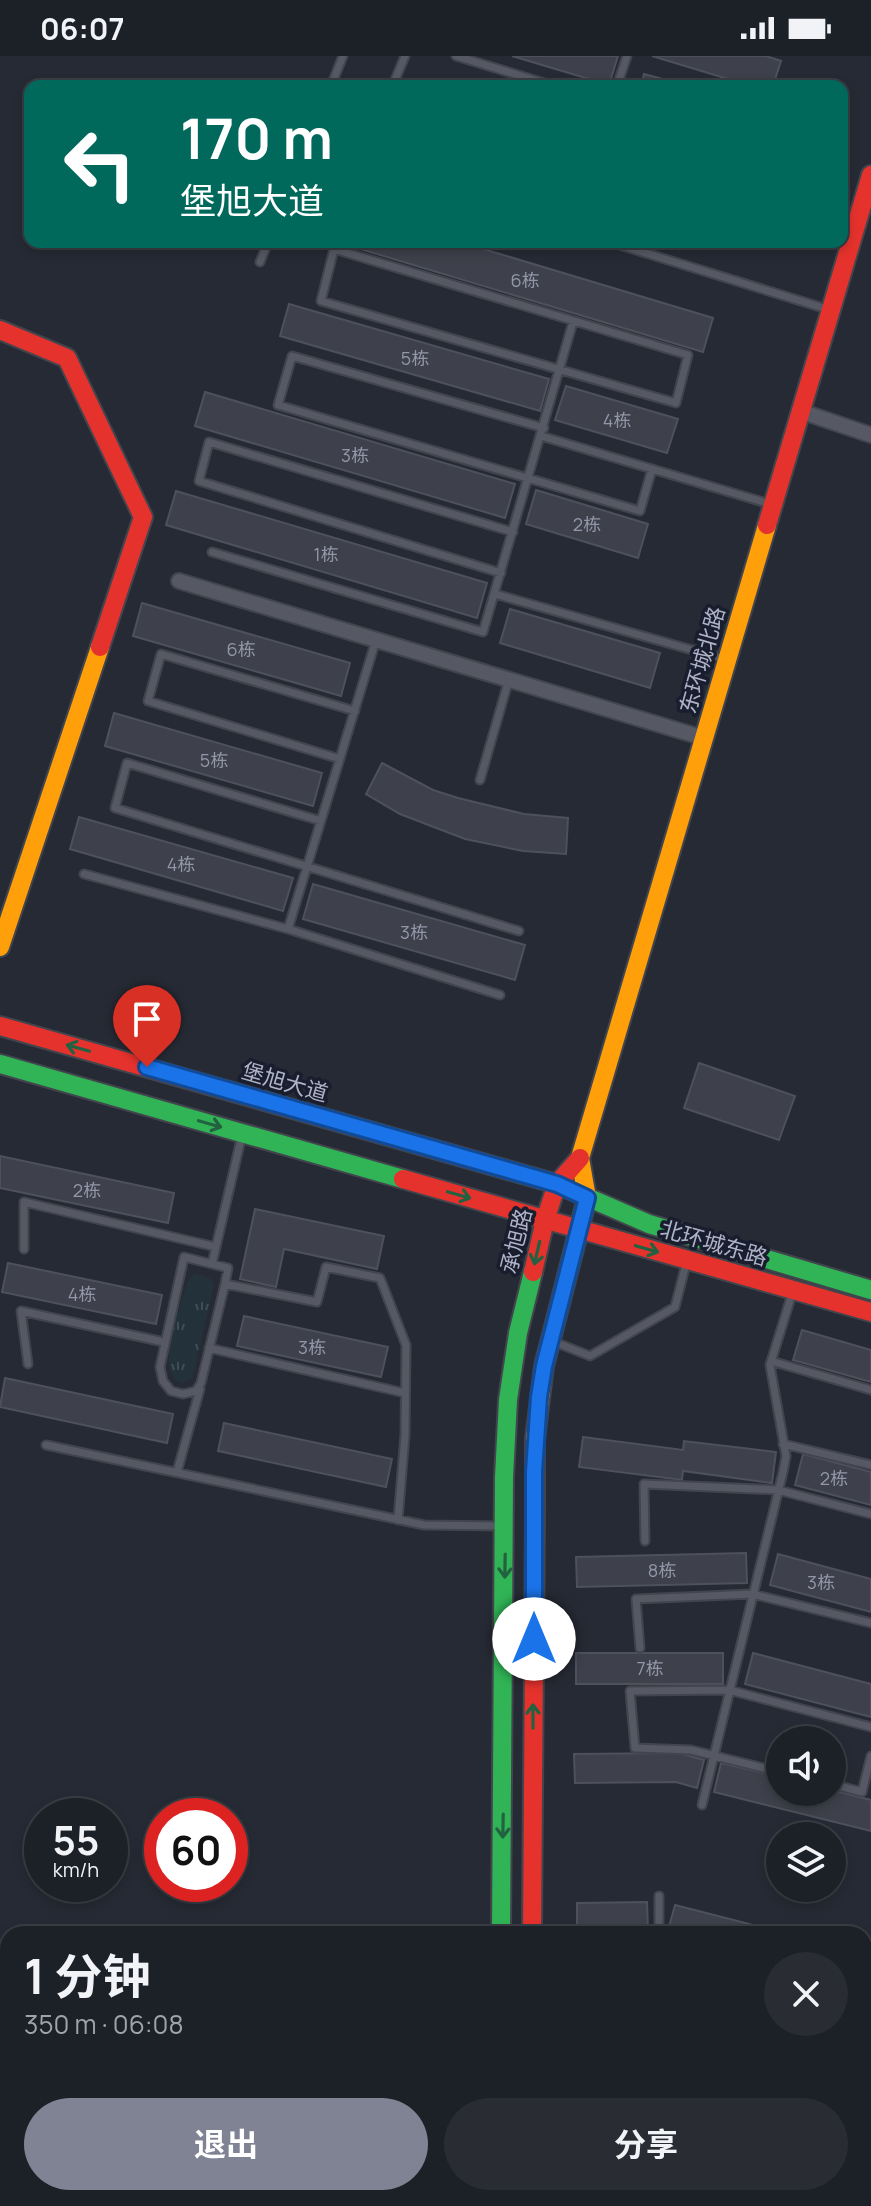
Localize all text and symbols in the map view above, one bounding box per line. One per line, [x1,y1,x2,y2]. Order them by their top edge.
text: 06:07 [40,8,124,49]
text: 170 m [180,99,333,176]
icon: left [48,112,152,216]
text: 堡旭大道 [180,176,324,225]
house number: 6栋 [510,268,540,292]
house number: 5栋 [401,346,429,370]
house number: 4栋 [603,408,631,432]
house number: 3栋 [341,443,369,467]
house number: 2栋 [573,512,601,536]
house number: 1栋 [313,542,339,566]
street label: 东环城北路 [672,603,732,717]
house number: 6栋 [226,637,256,661]
house number: 5栋 [200,748,228,772]
house number: 4栋 [167,852,195,876]
house number: 3栋 [400,920,428,944]
pin [113,985,181,1067]
icon: arrive [125,997,169,1041]
one-way arrow [65,1040,91,1055]
street label: 堡旭大道 [239,1055,331,1109]
one-way arrow [196,1117,222,1132]
house number: 2栋 [73,1178,101,1202]
one-way arrow [446,1189,472,1204]
street label: 承旭路 [493,1205,539,1277]
street label: 北环城东路 [657,1213,771,1273]
one-way arrow [529,1239,544,1265]
one-way arrow [633,1242,659,1257]
house number: 4栋 [68,1282,96,1306]
house number: 3栋 [298,1335,326,1359]
house number: 2栋 [820,1466,848,1490]
one-way arrow [497,1552,513,1579]
house number: 8栋 [648,1558,676,1582]
house number: 3栋 [807,1570,835,1594]
position arrow [492,1597,576,1681]
house number: 7栋 [636,1656,664,1680]
one-way arrow [526,1703,541,1730]
map controls [766,1726,846,1902]
button: sound [766,1726,846,1806]
speed limit sign: 60 [144,1798,248,1902]
text: 55 [53,1812,99,1867]
one-way arrow [495,1812,510,1839]
button: layers [766,1822,846,1902]
text: km/h [53,1856,99,1883]
text: 1 分钟 [24,1943,151,2008]
button: close [764,1952,848,2036]
text: 350 m · 06:08 [24,2006,184,2042]
button: 退出 [24,2098,428,2190]
button: 分享 [444,2098,848,2190]

